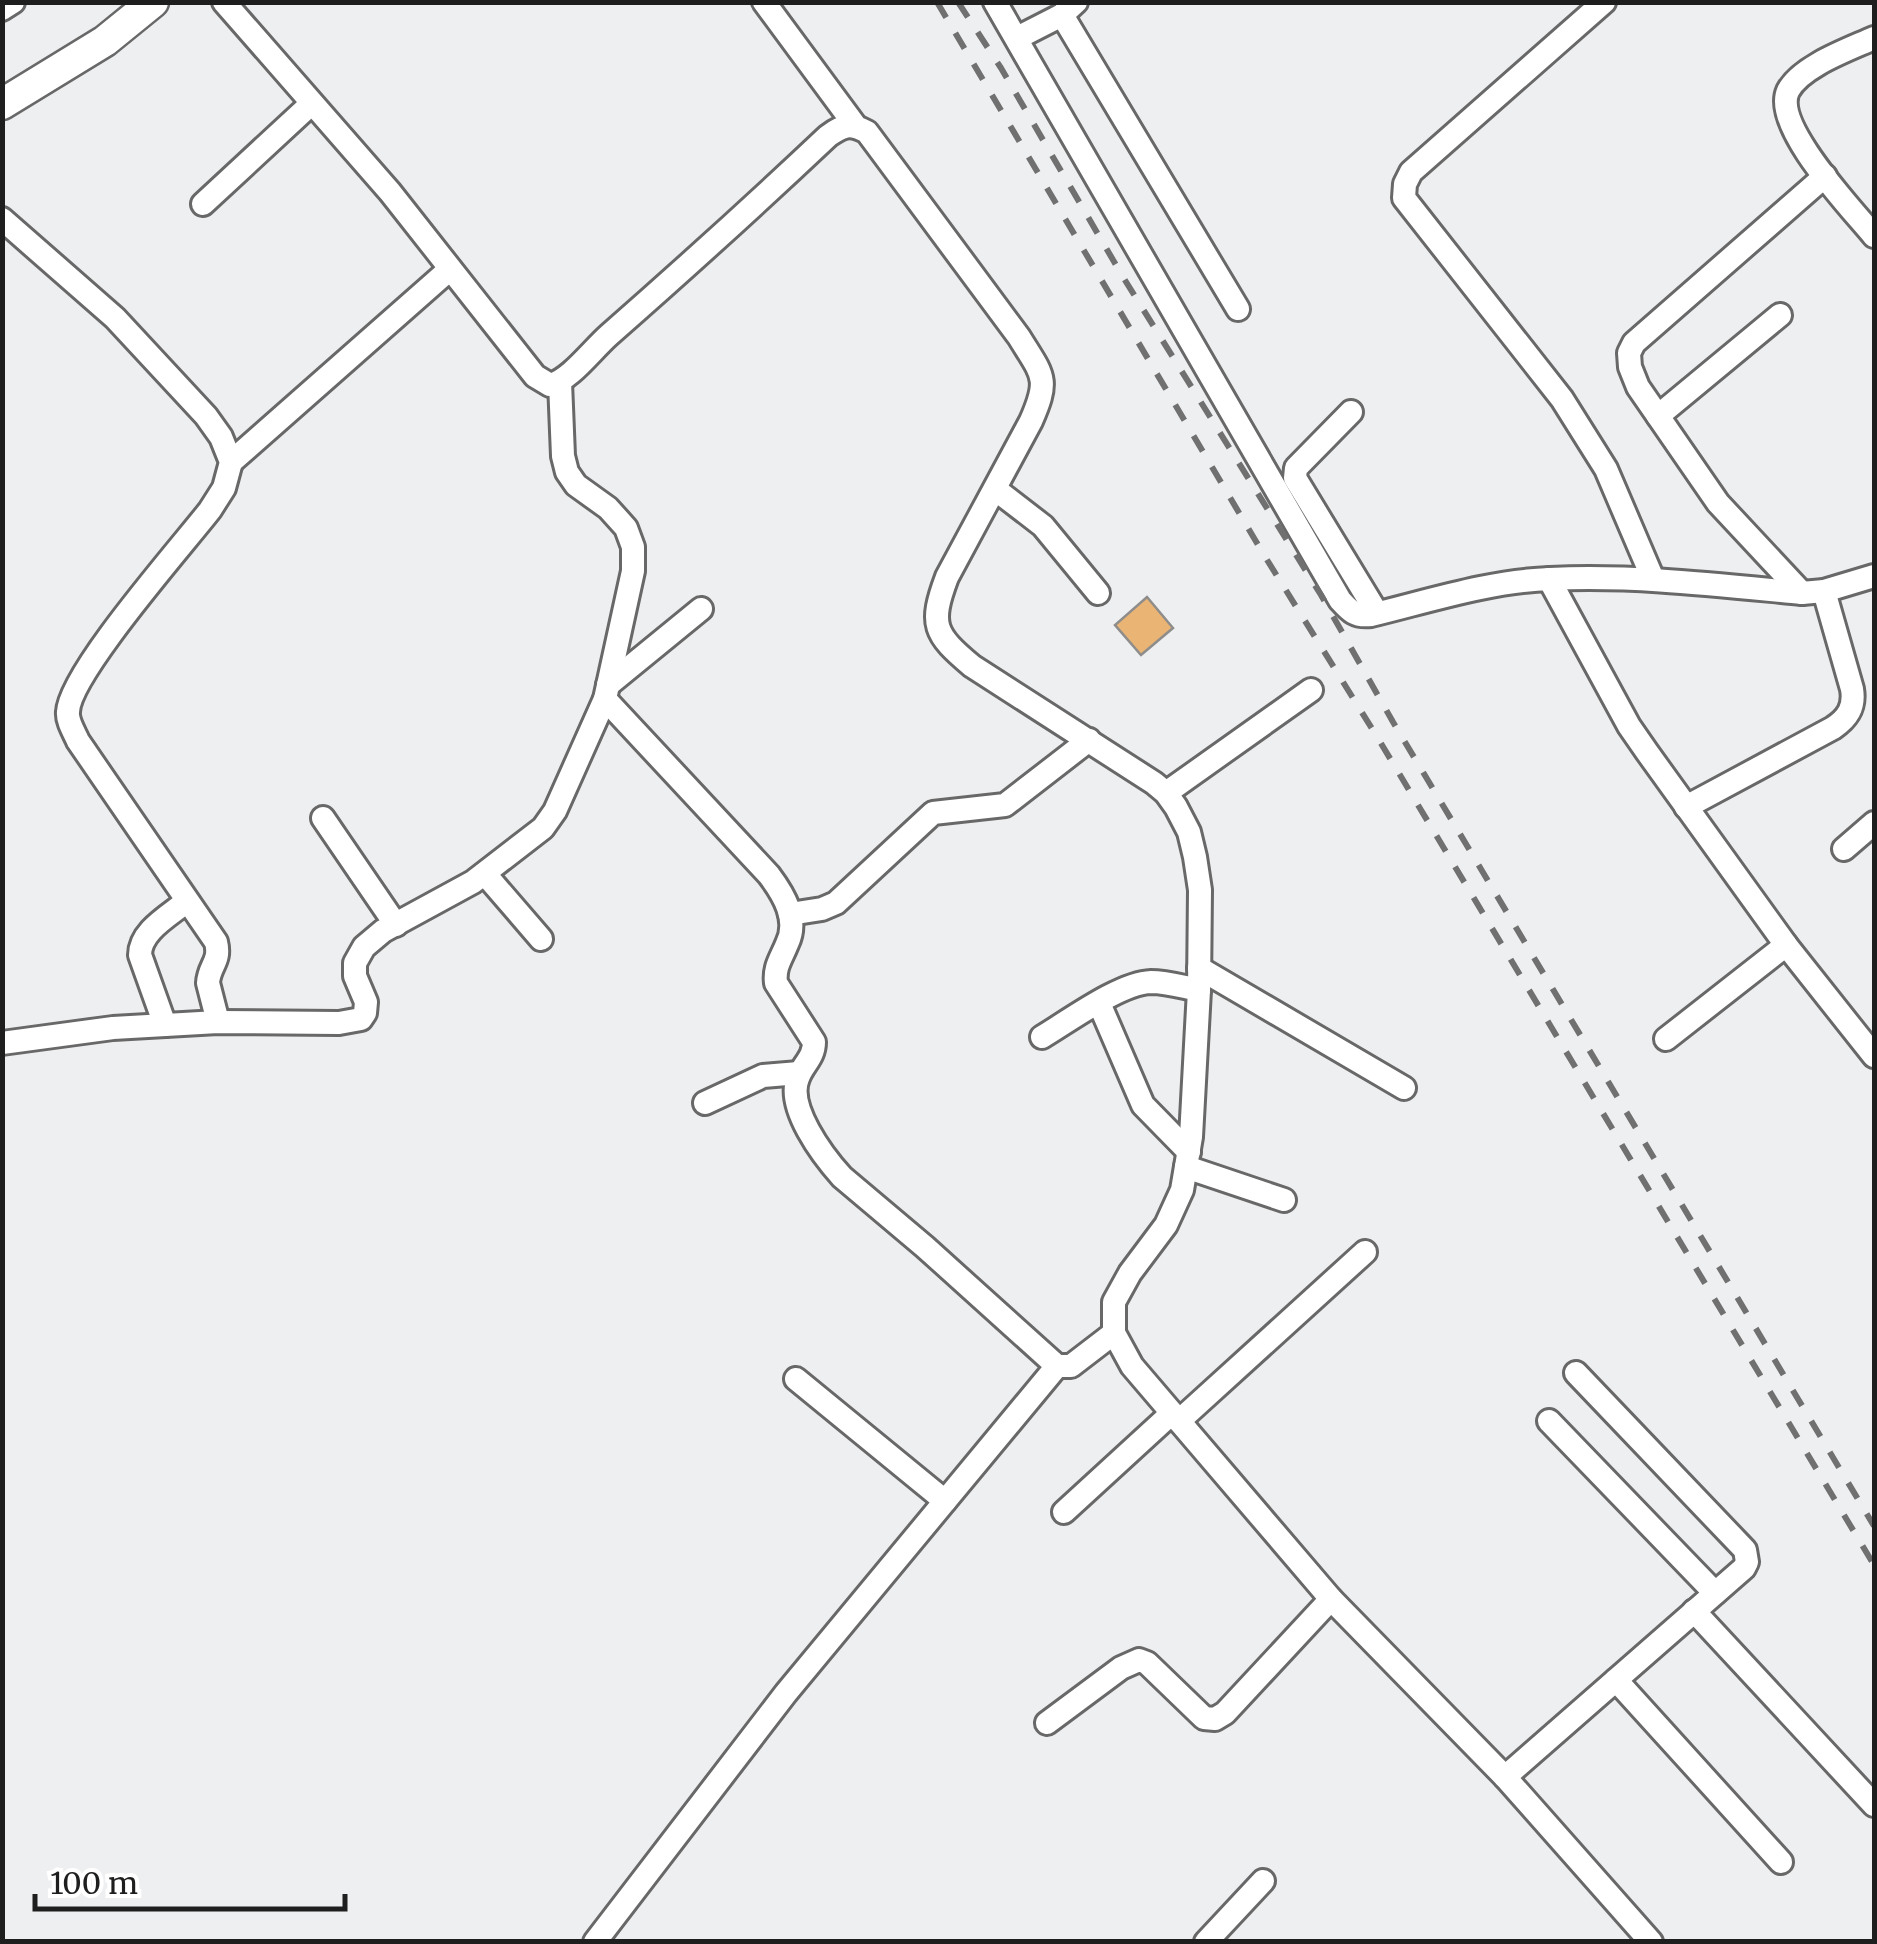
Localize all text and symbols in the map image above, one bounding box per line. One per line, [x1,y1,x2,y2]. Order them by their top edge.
scale bar [35,1849,345,1911]
text: 100 m [50,1864,138,1902]

